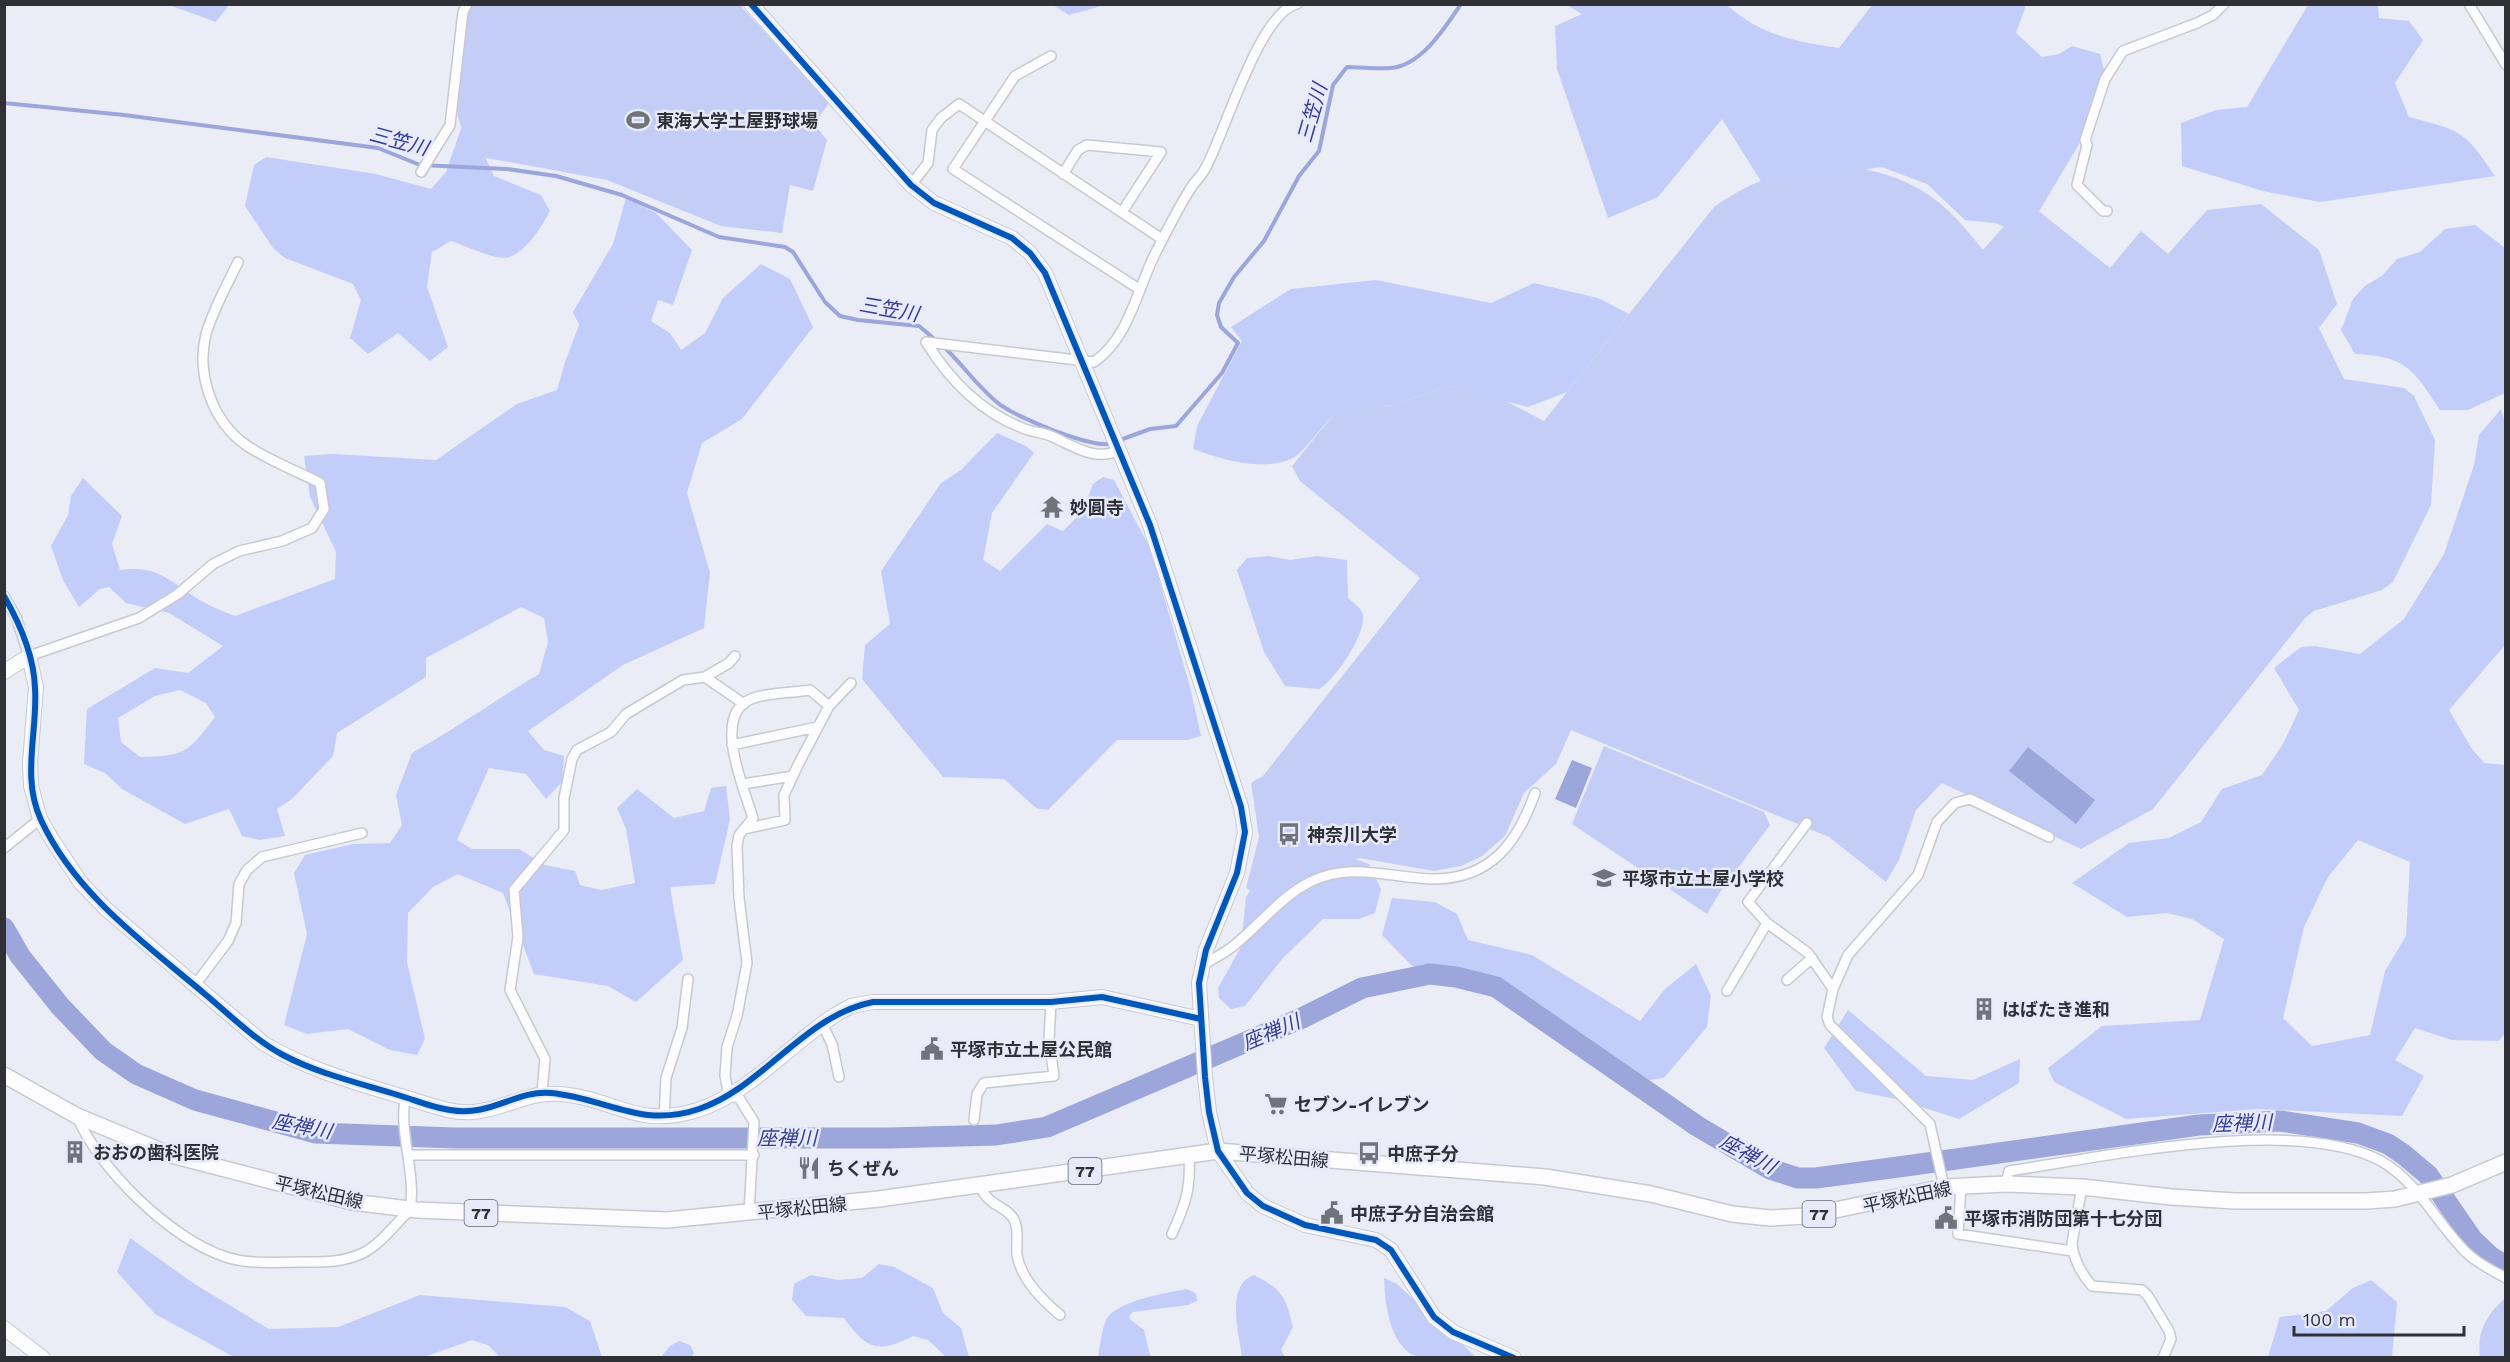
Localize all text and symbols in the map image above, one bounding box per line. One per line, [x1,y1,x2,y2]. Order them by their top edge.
water label: 三笠川 [1292,79,1332,145]
sports icon: 東海大学土屋野球場 [625,107,651,133]
place label: 東海大学土屋野球場 [656,110,818,131]
water label: 三笠川 [367,122,433,161]
water label: 三笠川 [857,292,923,326]
temple icon: 妙圓寺 [1039,494,1065,520]
place label: 妙圓寺 [1070,497,1124,518]
bus stop icon: 神奈川大学 [1276,821,1302,847]
place label: 神奈川大学 [1307,824,1397,845]
school or university icon: 平塚市立土屋小学校 [1591,865,1617,891]
place label: 平塚市立土屋小学校 [1622,868,1784,889]
building icon: はばたき進和 [1971,996,1997,1022]
place label: はばたき進和 [2002,999,2110,1020]
water label: 座禅川 [1239,1008,1305,1055]
public building icon: 平塚市立土屋公民館 [919,1036,945,1062]
place label: 平塚市立土屋公民館 [950,1039,1112,1060]
supermarket icon: セブン-イレブン [1263,1091,1289,1117]
place label: セブン-イレブン [1294,1094,1430,1115]
water label: 座禅川 [270,1108,336,1144]
water label: 座禅川 [2212,1110,2274,1136]
water label: 座禅川 [757,1126,819,1150]
water label: 座禅川 [1716,1129,1782,1180]
building icon: おおの歯科医院 [62,1139,88,1165]
bus stop icon: 中庶子分 [1356,1140,1382,1166]
place label: おおの歯科医院 [93,1142,219,1163]
street label: 平塚松田線 [1238,1143,1330,1171]
place label: 中庶子分 [1387,1143,1459,1164]
restaurant icon: ちくぜん [796,1155,822,1181]
place label: ちくぜん [827,1158,899,1179]
road number: 77 [1068,1158,1102,1184]
street label: 平塚松田線 [273,1172,365,1212]
street label: 平塚松田線 [1861,1177,1953,1217]
street label: 平塚松田線 [756,1193,848,1223]
road number: 77 [464,1200,498,1226]
public building icon: 中庶子分自治会館 [1319,1200,1345,1226]
road number: 77 [1802,1201,1836,1227]
place label: 中庶子分自治会館 [1350,1203,1494,1224]
public building icon: 平塚市消防団第十七分団 [1933,1205,1959,1231]
place label: 平塚市消防団第十七分団 [1964,1208,2162,1229]
scale bar [2294,1299,2464,1337]
text: 100 m [2303,1309,2356,1330]

